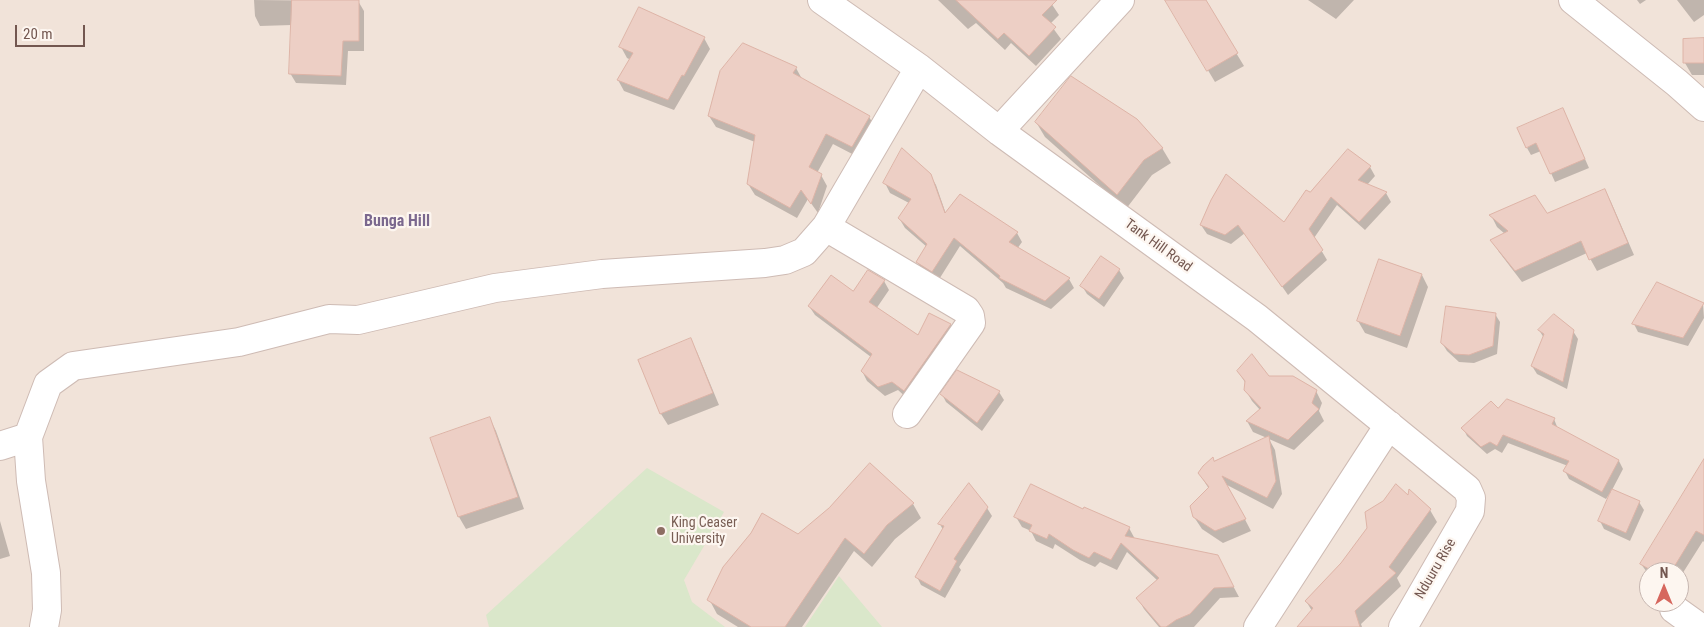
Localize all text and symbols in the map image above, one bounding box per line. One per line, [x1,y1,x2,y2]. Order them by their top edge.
scale bar [18,15,88,47]
text: 20 m [23,25,53,43]
district label: Bunga Hill [364,212,430,232]
street label: Tank Hill Road [1121,216,1195,276]
place label: King Ceaser University [671,515,737,548]
marker: King Ceaser University [655,525,667,537]
street label: Nduuru Rise [1412,536,1460,602]
north arrow [1639,562,1689,612]
text: N [1660,565,1668,581]

